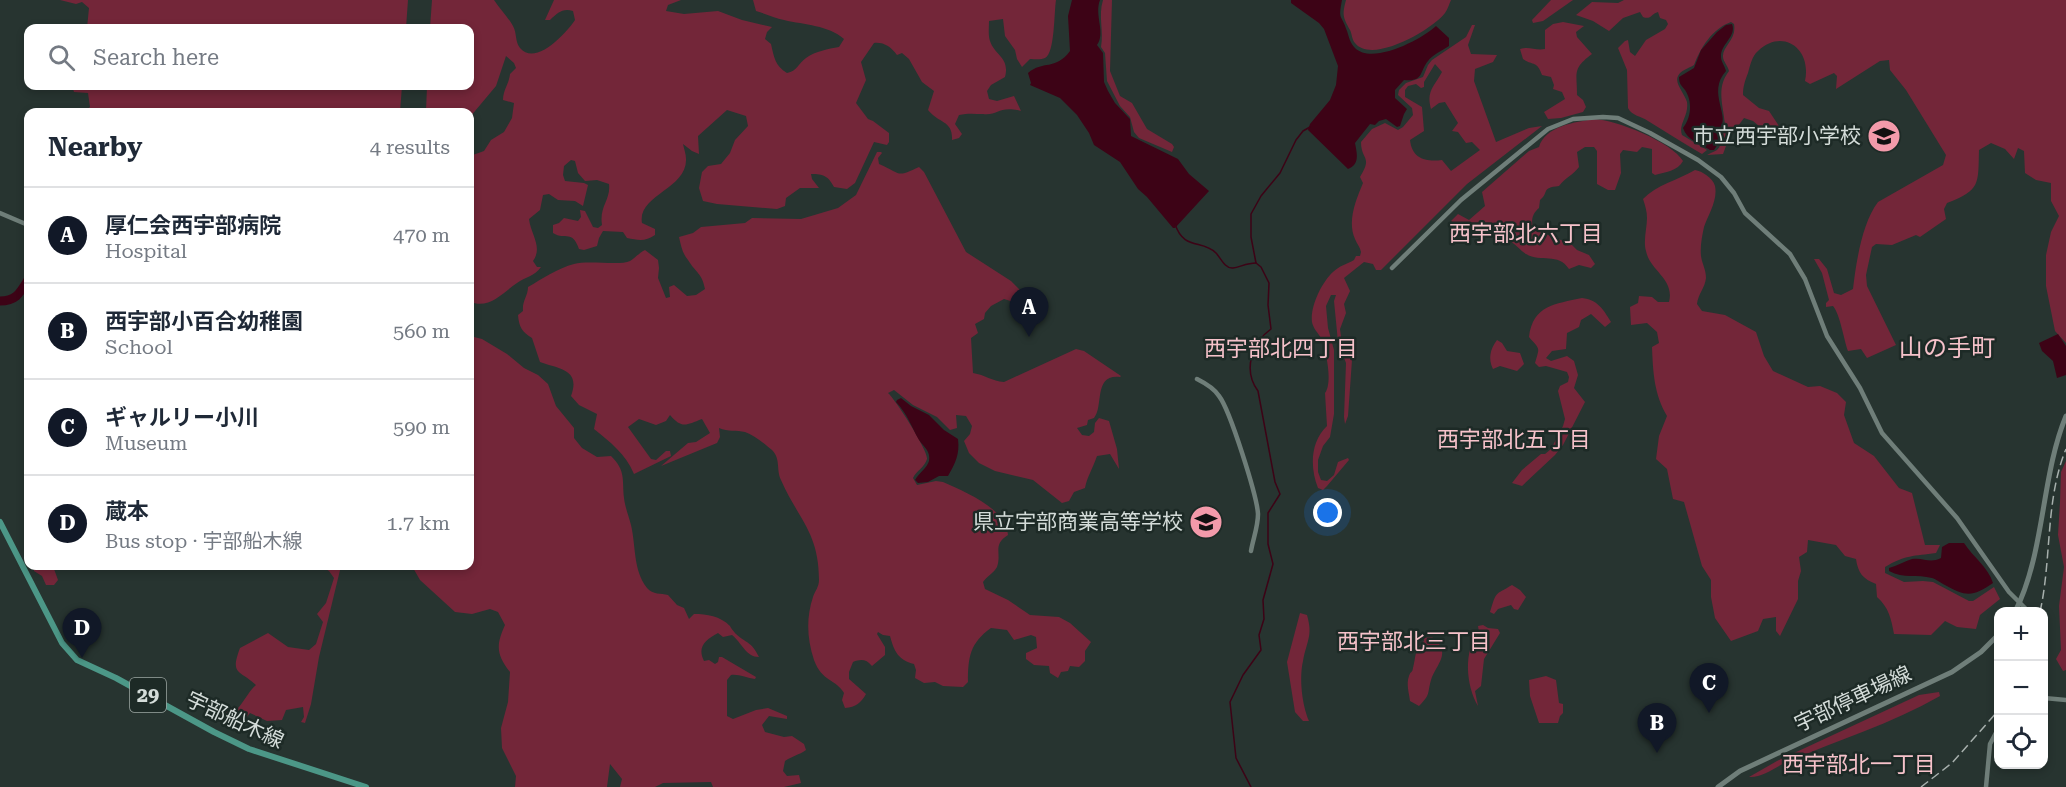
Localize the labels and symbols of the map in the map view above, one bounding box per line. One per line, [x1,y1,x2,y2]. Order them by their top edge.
school or university icon: 市立西宇部小学校 [1866,118,1902,154]
place label: 市立西宇部小学校 [1693,124,1861,148]
district label: 西宇部北六丁目 [1449,221,1603,246]
pin: A [1010,288,1048,337]
district label: 山の手町 [1899,334,1995,362]
district label: 西宇部北四丁目 [1204,336,1358,361]
district label: 西宇部北五丁目 [1437,427,1591,452]
your location [1313,498,1342,527]
school or university icon: 県立宇部商業高等学校 [1188,504,1224,540]
place label: 県立宇部商業高等学校 [973,510,1183,534]
pin: D [62,608,101,658]
district label: 西宇部北三丁目 [1337,629,1491,654]
street label: 宇部停車場線 [1791,661,1915,737]
pin: C [1690,664,1728,713]
road number: 29 [130,678,166,712]
street label: 宇部船木線 [182,687,288,753]
pin: B [1638,704,1676,753]
district label: 西宇部北一丁目 [1782,752,1936,777]

